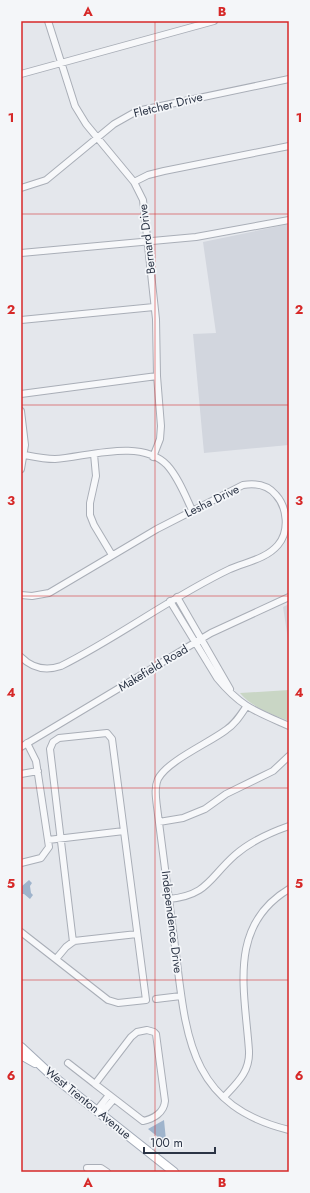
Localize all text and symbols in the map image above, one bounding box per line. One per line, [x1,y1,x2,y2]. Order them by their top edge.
text: A [82,2,93,21]
text: B [218,2,227,21]
street label: Fletcher Drive [132,88,204,122]
text: 1 [8,108,14,127]
text: 1 [296,108,302,127]
street label: Bernard Drive [134,203,160,275]
text: 2 [7,300,15,319]
text: 2 [295,300,303,319]
street label: Lesha Drive [182,480,242,522]
text: 3 [7,491,15,510]
text: 3 [295,491,303,510]
street label: Makefield Road [115,640,191,696]
text: 4 [6,683,16,702]
text: 4 [294,683,304,702]
street label: Independence Drive [157,870,187,974]
text: 5 [7,874,15,893]
text: 5 [295,874,303,893]
street label: West Trenton Avenue [41,1063,135,1143]
text: 6 [7,1066,16,1085]
text: 6 [295,1066,304,1085]
scale bar [144,1129,215,1155]
text: 100 m [150,1134,183,1152]
text: A [82,1173,93,1192]
text: B [218,1173,227,1192]

